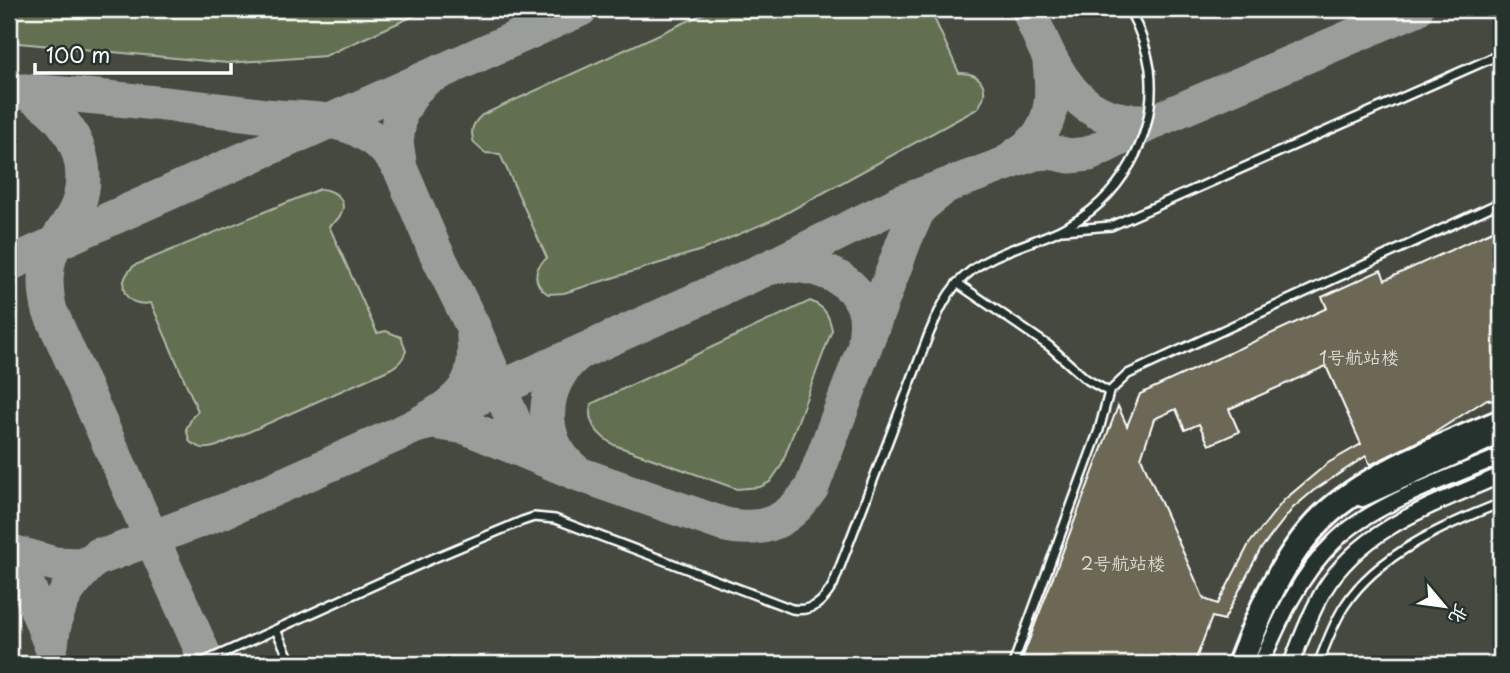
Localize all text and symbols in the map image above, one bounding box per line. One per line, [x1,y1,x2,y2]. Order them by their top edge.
scale bar [35,32,231,76]
text: 100 m [46,38,110,70]
house number: 1号航站楼 [1319,343,1399,370]
house number: 2号航站楼 [1081,549,1165,576]
north arrow [1408,572,1478,642]
text: 北 [1443,600,1477,630]

